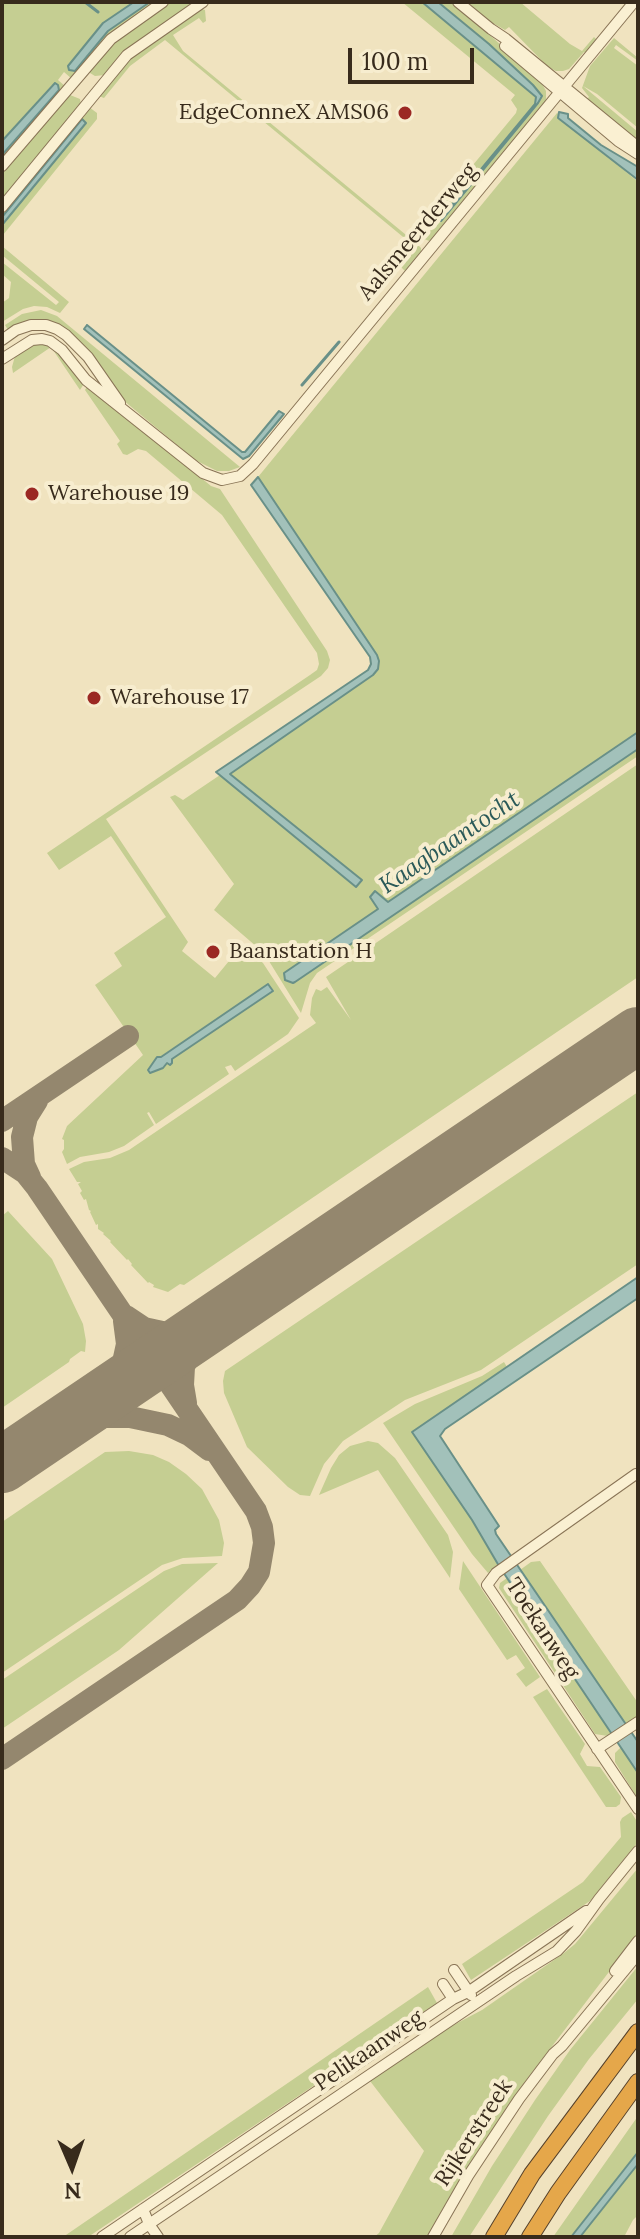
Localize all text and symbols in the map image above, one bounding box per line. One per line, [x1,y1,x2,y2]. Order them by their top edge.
scale bar [352,32,478,82]
text: 100 m [362,46,428,77]
place label: EdgeConneX AMS06 [179,100,389,126]
marker: EdgeConneX AMS06 [396,104,414,122]
street label: Aalsmeerderweg [353,158,483,306]
place label: Warehouse 19 [48,481,189,507]
marker: Warehouse 19 [23,485,41,503]
place label: Warehouse 17 [110,685,249,711]
marker: Warehouse 17 [85,689,103,707]
water label: Kaagbaantocht [374,786,526,900]
place label: Baanstation H [229,939,373,965]
marker: Baanstation H [204,943,222,961]
street label: Toekanweg [500,1573,584,1685]
street label: Pelikaanweg [309,2005,429,2097]
street label: Rijkerstreek [430,2074,518,2192]
north arrow [32,2127,112,2207]
text: N [64,2177,82,2205]

